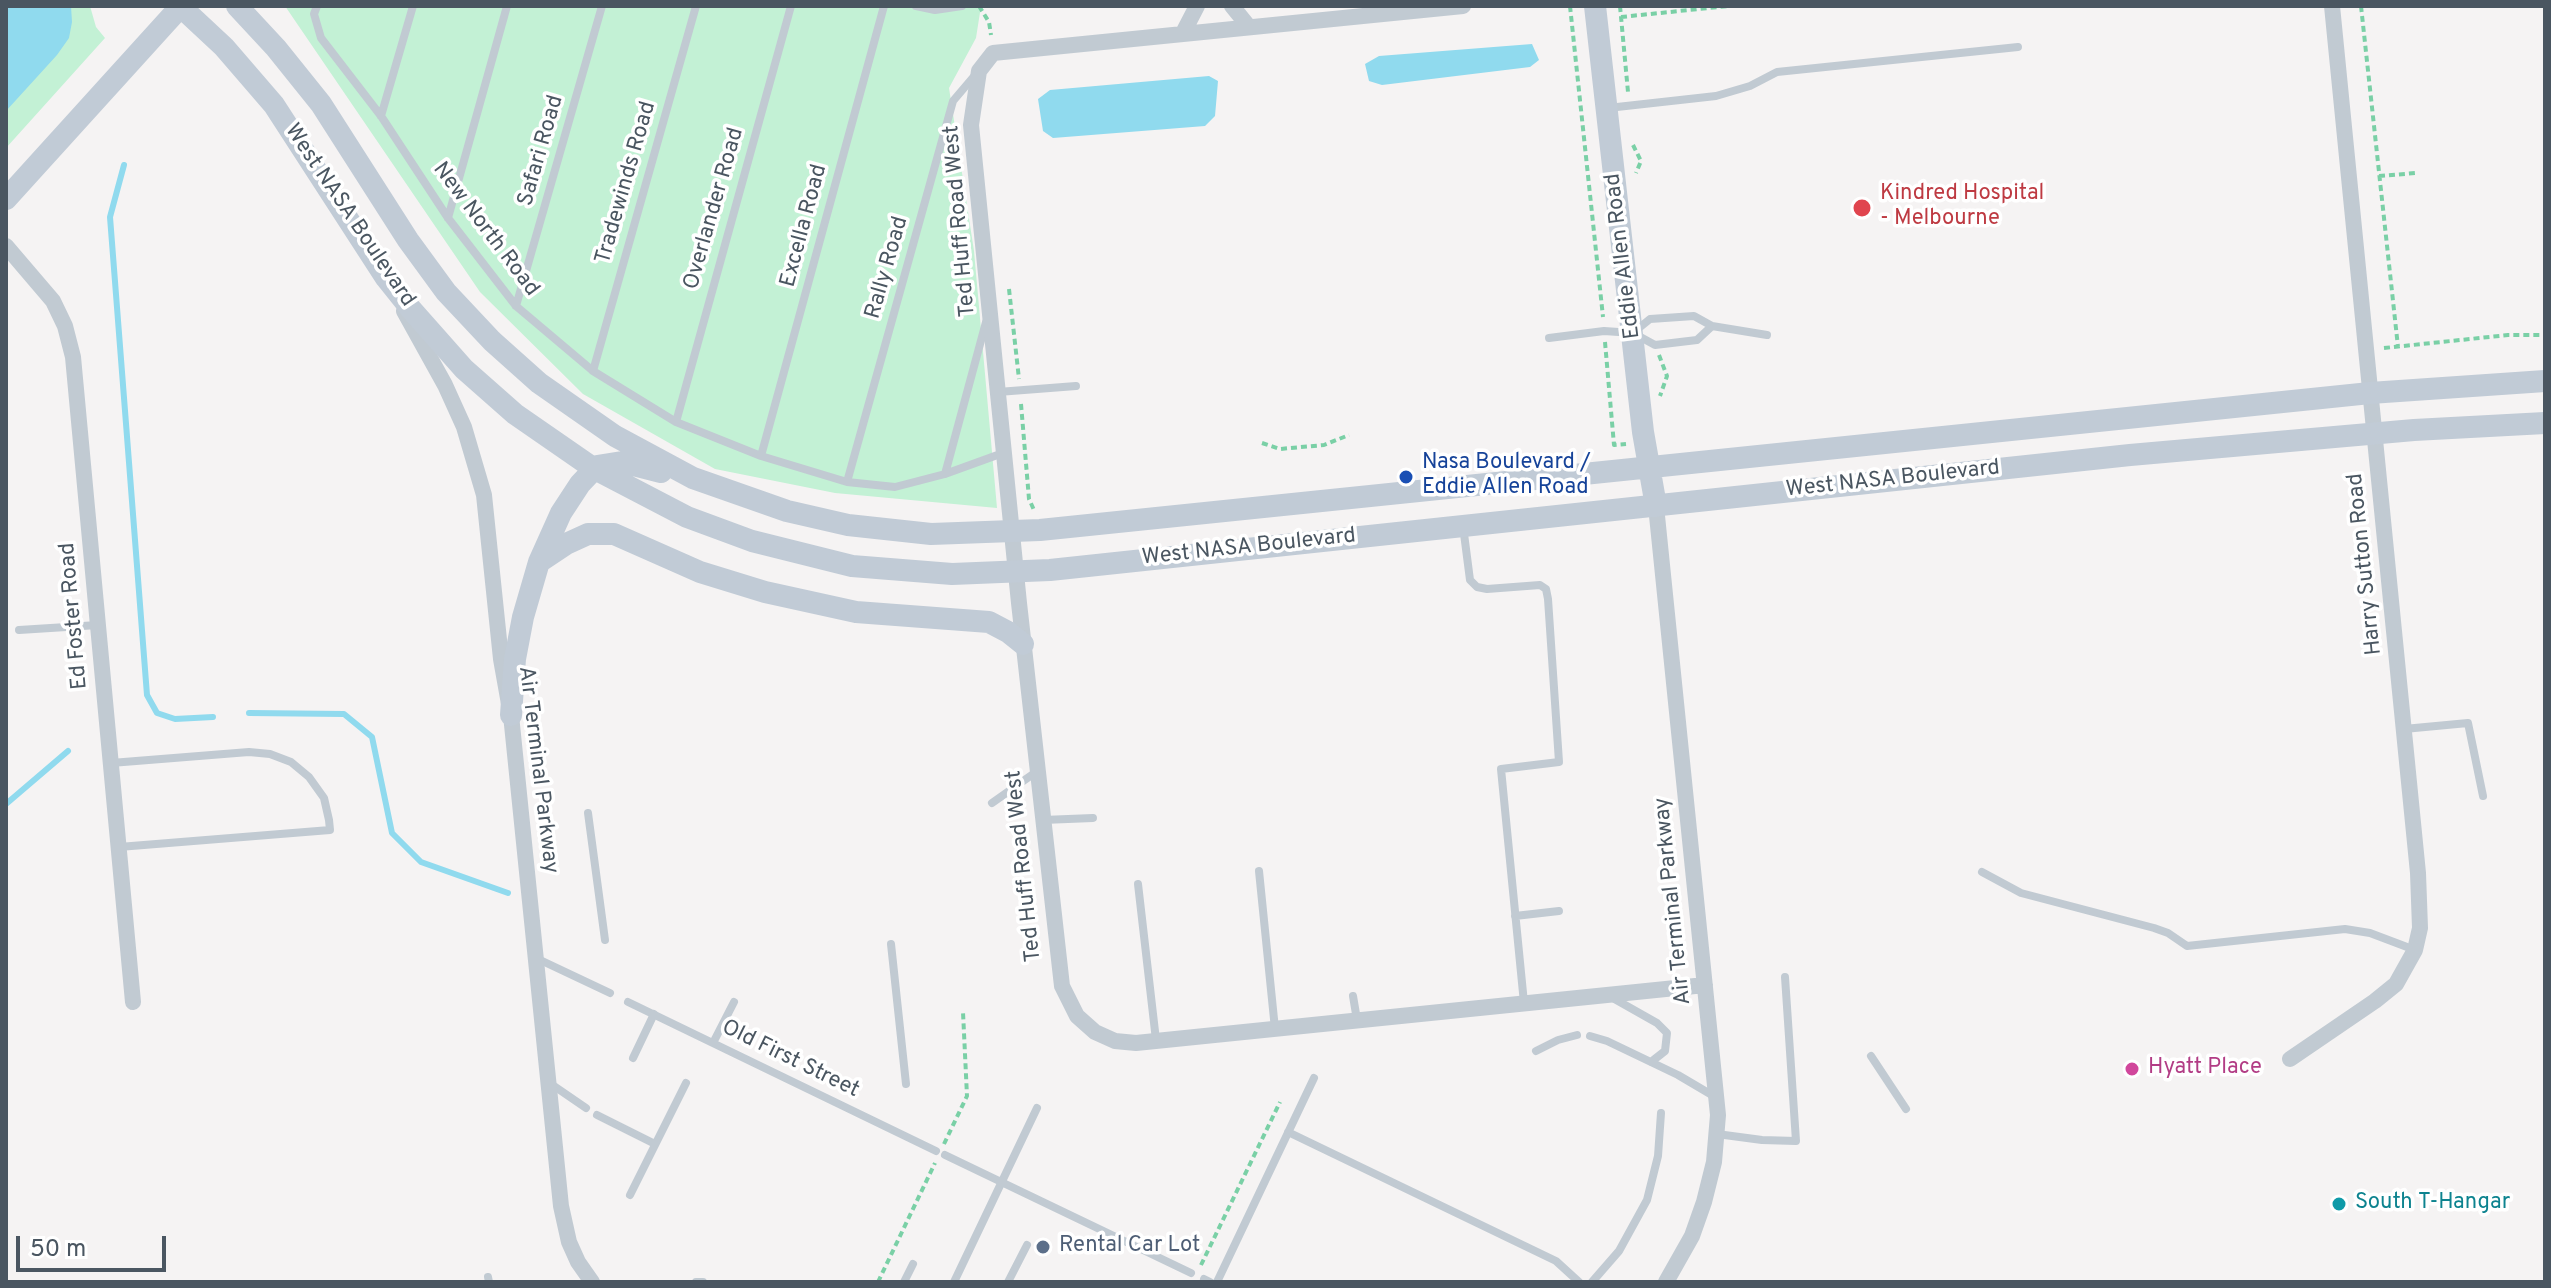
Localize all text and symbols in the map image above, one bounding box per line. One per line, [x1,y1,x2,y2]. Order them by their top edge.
street label: Safari Road [514,93,570,209]
street label: Tradewinds Road [591,99,663,267]
street label: West NASA Boulevard [278,119,420,313]
street label: Ted Huff Road West [939,124,983,318]
street label: Overlander Road [679,125,751,293]
street label: New North Road [426,158,544,302]
street label: Excella Road [776,162,834,290]
street label: Eddie Allen Road [1601,172,1647,340]
place label: Kindred Hospital - Melbourne [1880,182,2044,234]
marker: Kindred Hospital - Melbourne [1851,197,1873,219]
street label: Rally Road [861,214,915,322]
place label: Nasa Boulevard / Eddie Allen Road [1422,451,1591,502]
street label: West NASA Boulevard [1785,456,2001,504]
marker: Nasa Boulevard / Eddie Allen Road [1397,468,1415,486]
street label: Harry Sutton Road [2343,472,2389,656]
street label: West NASA Boulevard [1141,524,1357,572]
street label: Ed Foster Road [55,541,95,691]
street label: Air Terminal Parkway [511,665,563,875]
street label: Ted Huff Road West [1002,769,1048,963]
street label: Air Terminal Parkway [1650,796,1698,1006]
street label: Old First Street [717,1015,863,1105]
place label: Hyatt Place [2148,1056,2262,1082]
marker: Hyatt Place [2123,1060,2141,1078]
place label: South T-Hangar [2355,1191,2510,1217]
marker: South T-Hangar [2330,1195,2348,1213]
scale bar [20,1220,170,1270]
place label: Rental Car Lot [1059,1234,1200,1260]
text: 50 m [30,1235,86,1265]
marker: Rental Car Lot [1034,1238,1052,1256]

